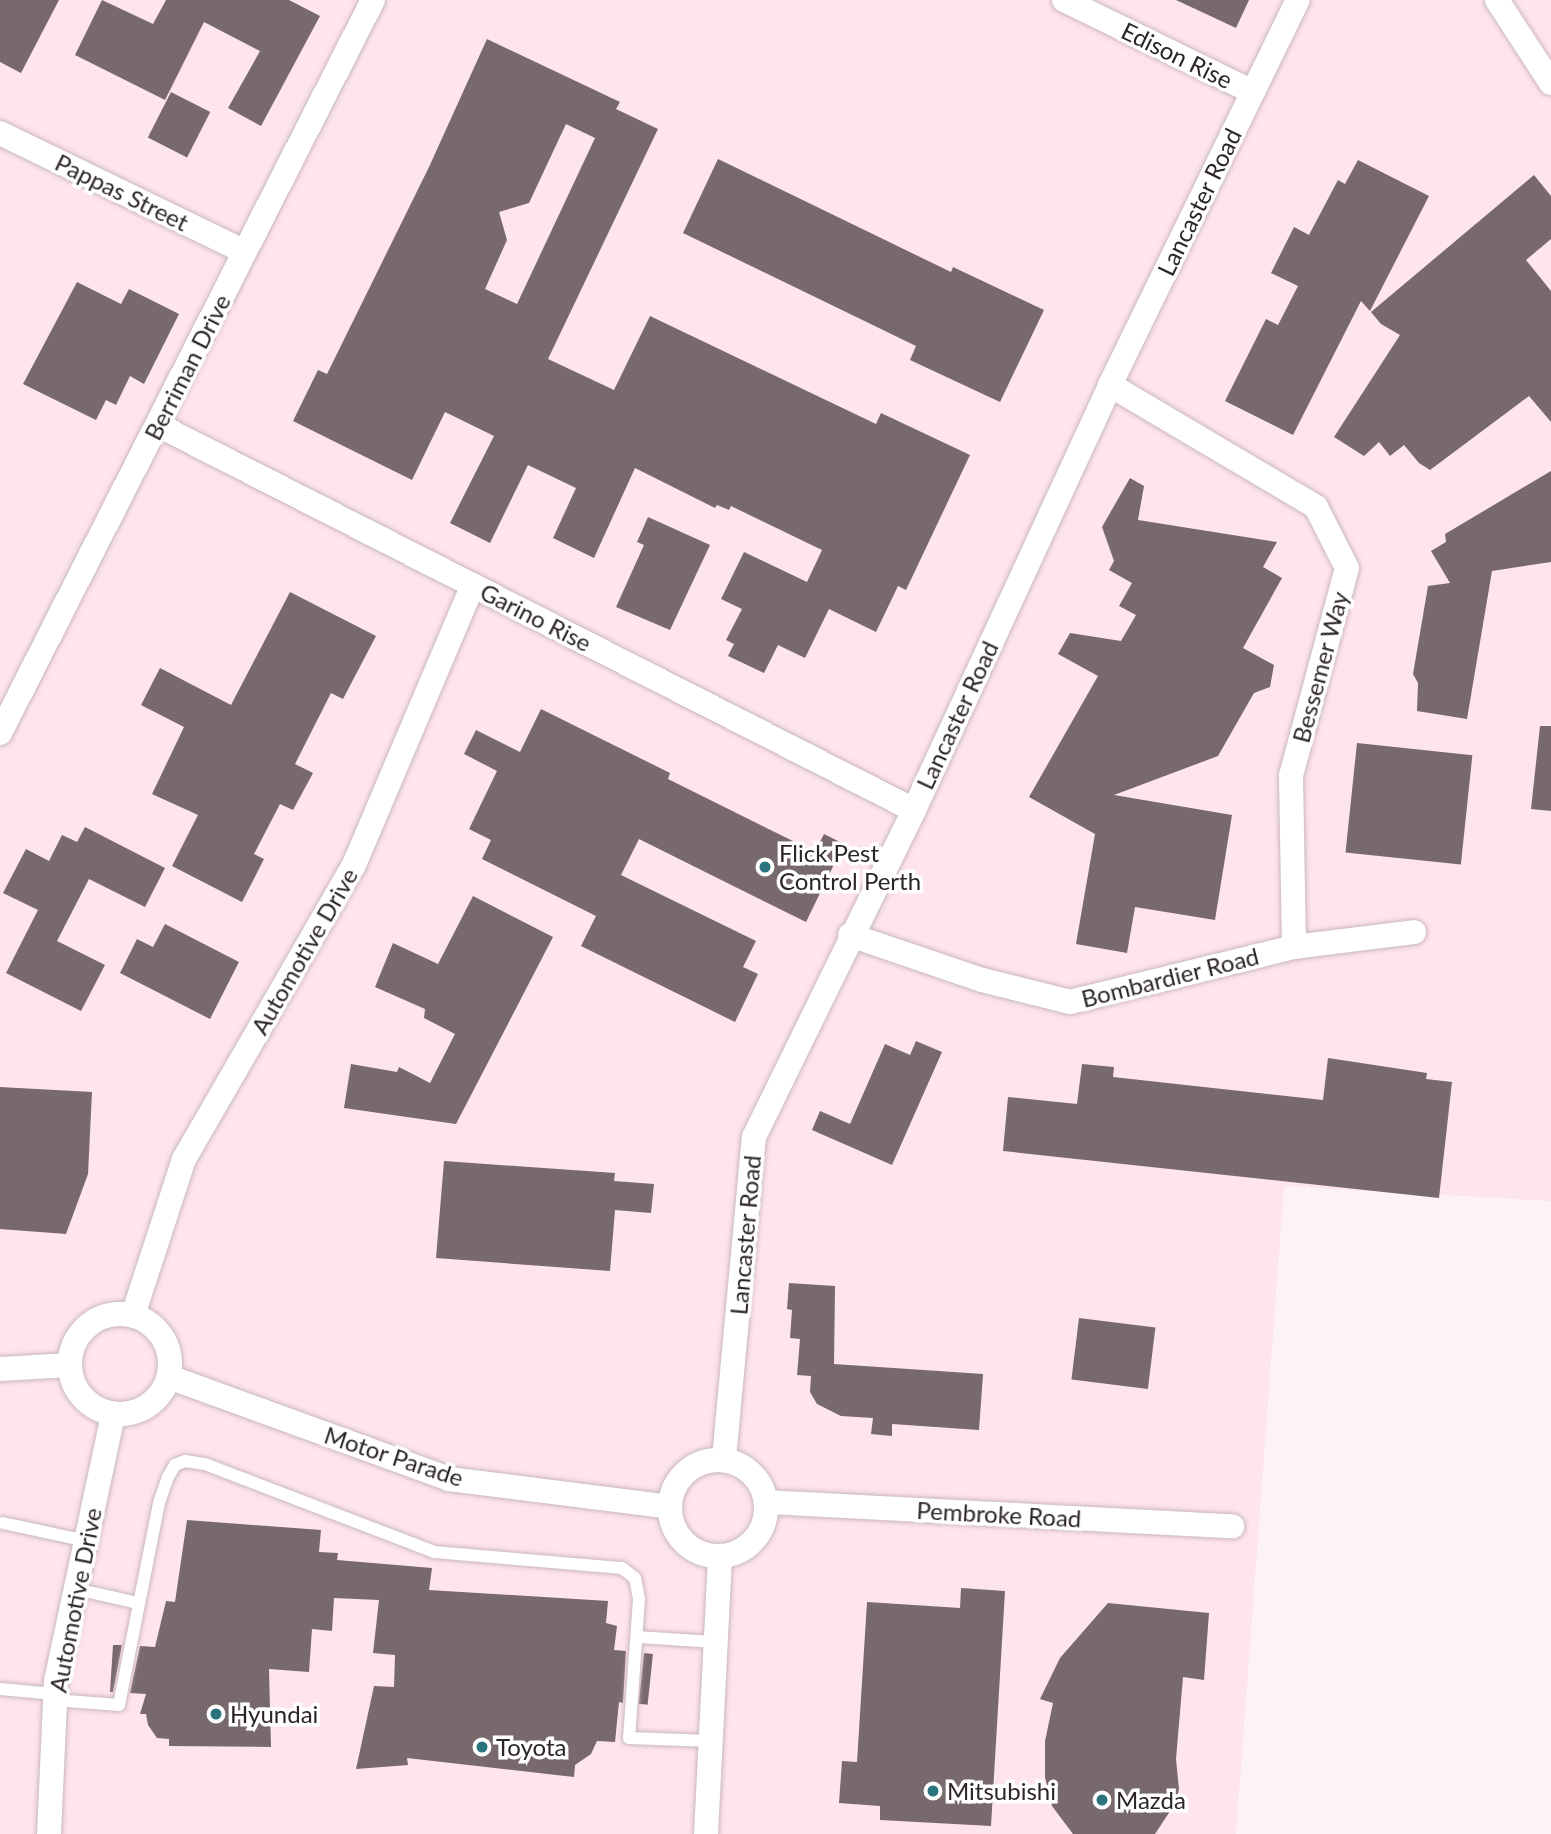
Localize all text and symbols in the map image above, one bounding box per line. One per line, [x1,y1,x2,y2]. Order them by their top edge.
street label: Edison Rise [1117,16,1237,94]
street label: Lancaster Road [1151,123,1247,281]
street label: Pappas Street [51,147,193,237]
street label: Berriman Drive [138,289,236,445]
street label: Garino Rise [476,577,596,657]
street label: Bessemer Way [1286,588,1354,746]
street label: Lancaster Road [910,636,1004,794]
place label: Flick Pest Control Perth [779,839,921,895]
marker: Flick Pest Control Perth [757,859,773,875]
street label: Automotive Drive [245,863,363,1039]
street label: Bombardier Road [1078,941,1262,1013]
street label: Lancaster Road [724,1154,766,1316]
street label: Motor Parade [321,1420,467,1492]
street label: Pembroke Road [916,1495,1082,1533]
street label: Automotive Drive [43,1505,107,1695]
place label: Hyundai [230,1700,318,1728]
marker: Hyundai [208,1706,224,1722]
place label: Toyota [496,1733,566,1761]
marker: Toyota [474,1739,490,1755]
place label: Mitsubishi [947,1777,1056,1805]
marker: Mitsubishi [925,1783,941,1799]
place label: Mazda [1116,1786,1186,1814]
marker: Mazda [1094,1792,1110,1808]

